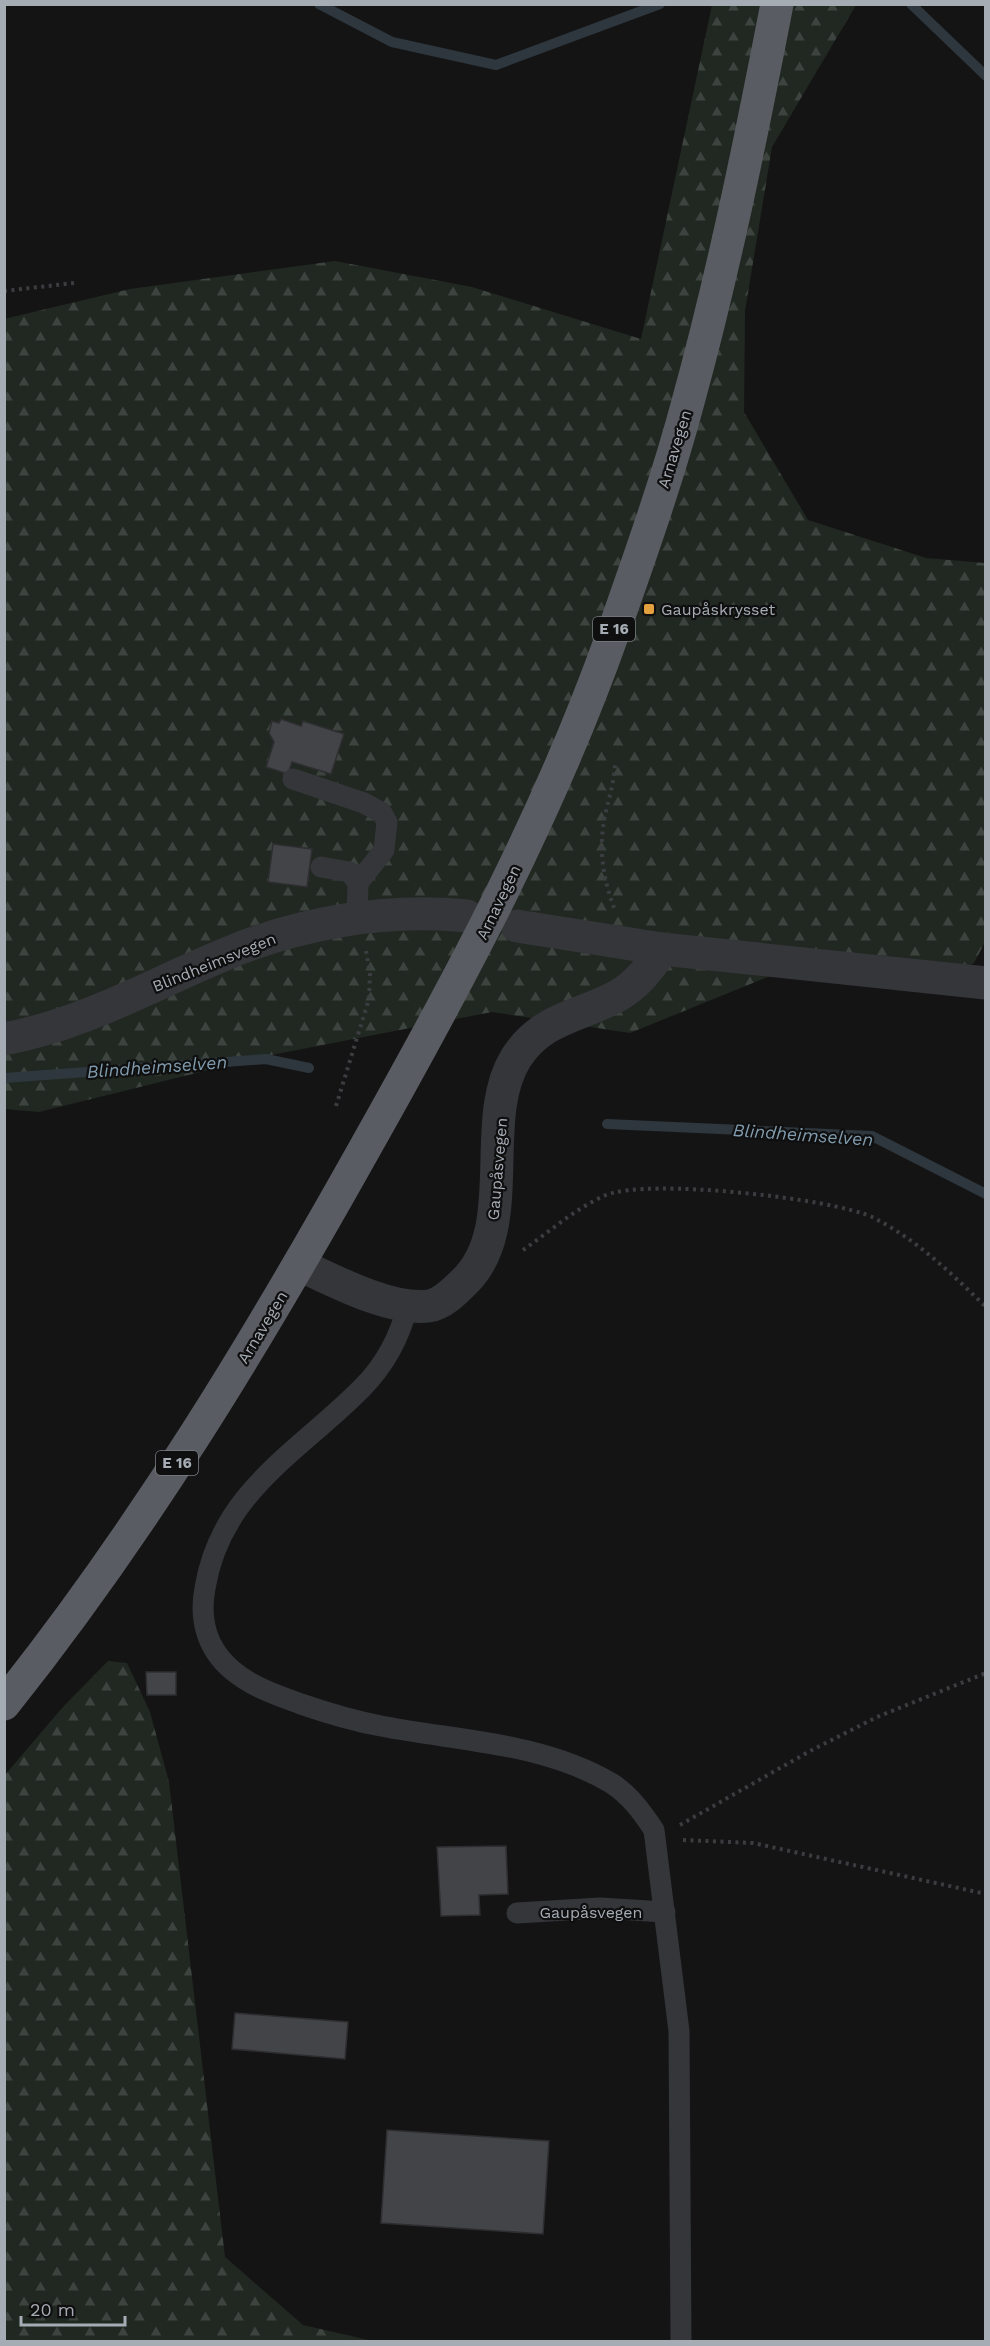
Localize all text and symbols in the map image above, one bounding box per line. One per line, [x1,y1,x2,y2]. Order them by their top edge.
street label: Arnavegen [654,408,695,491]
place label: Gaupåskrysset [661,600,776,619]
marker: Gaupåskrysset [642,602,656,616]
road number: E 16 [593,617,635,641]
street label: Arnavegen [472,862,525,943]
street label: Blindheimsvegen [150,929,279,996]
water label: Blindheimselven [86,1051,228,1082]
street label: Gaupåsvegen [484,1117,511,1221]
water label: Blindheimselven [732,1119,874,1150]
street label: Arnavegen [233,1288,291,1367]
road number: E 16 [156,1451,198,1475]
street label: Gaupåsvegen [539,1903,643,1922]
scale bar [21,2289,124,2327]
text: 20 m [30,2299,75,2320]

